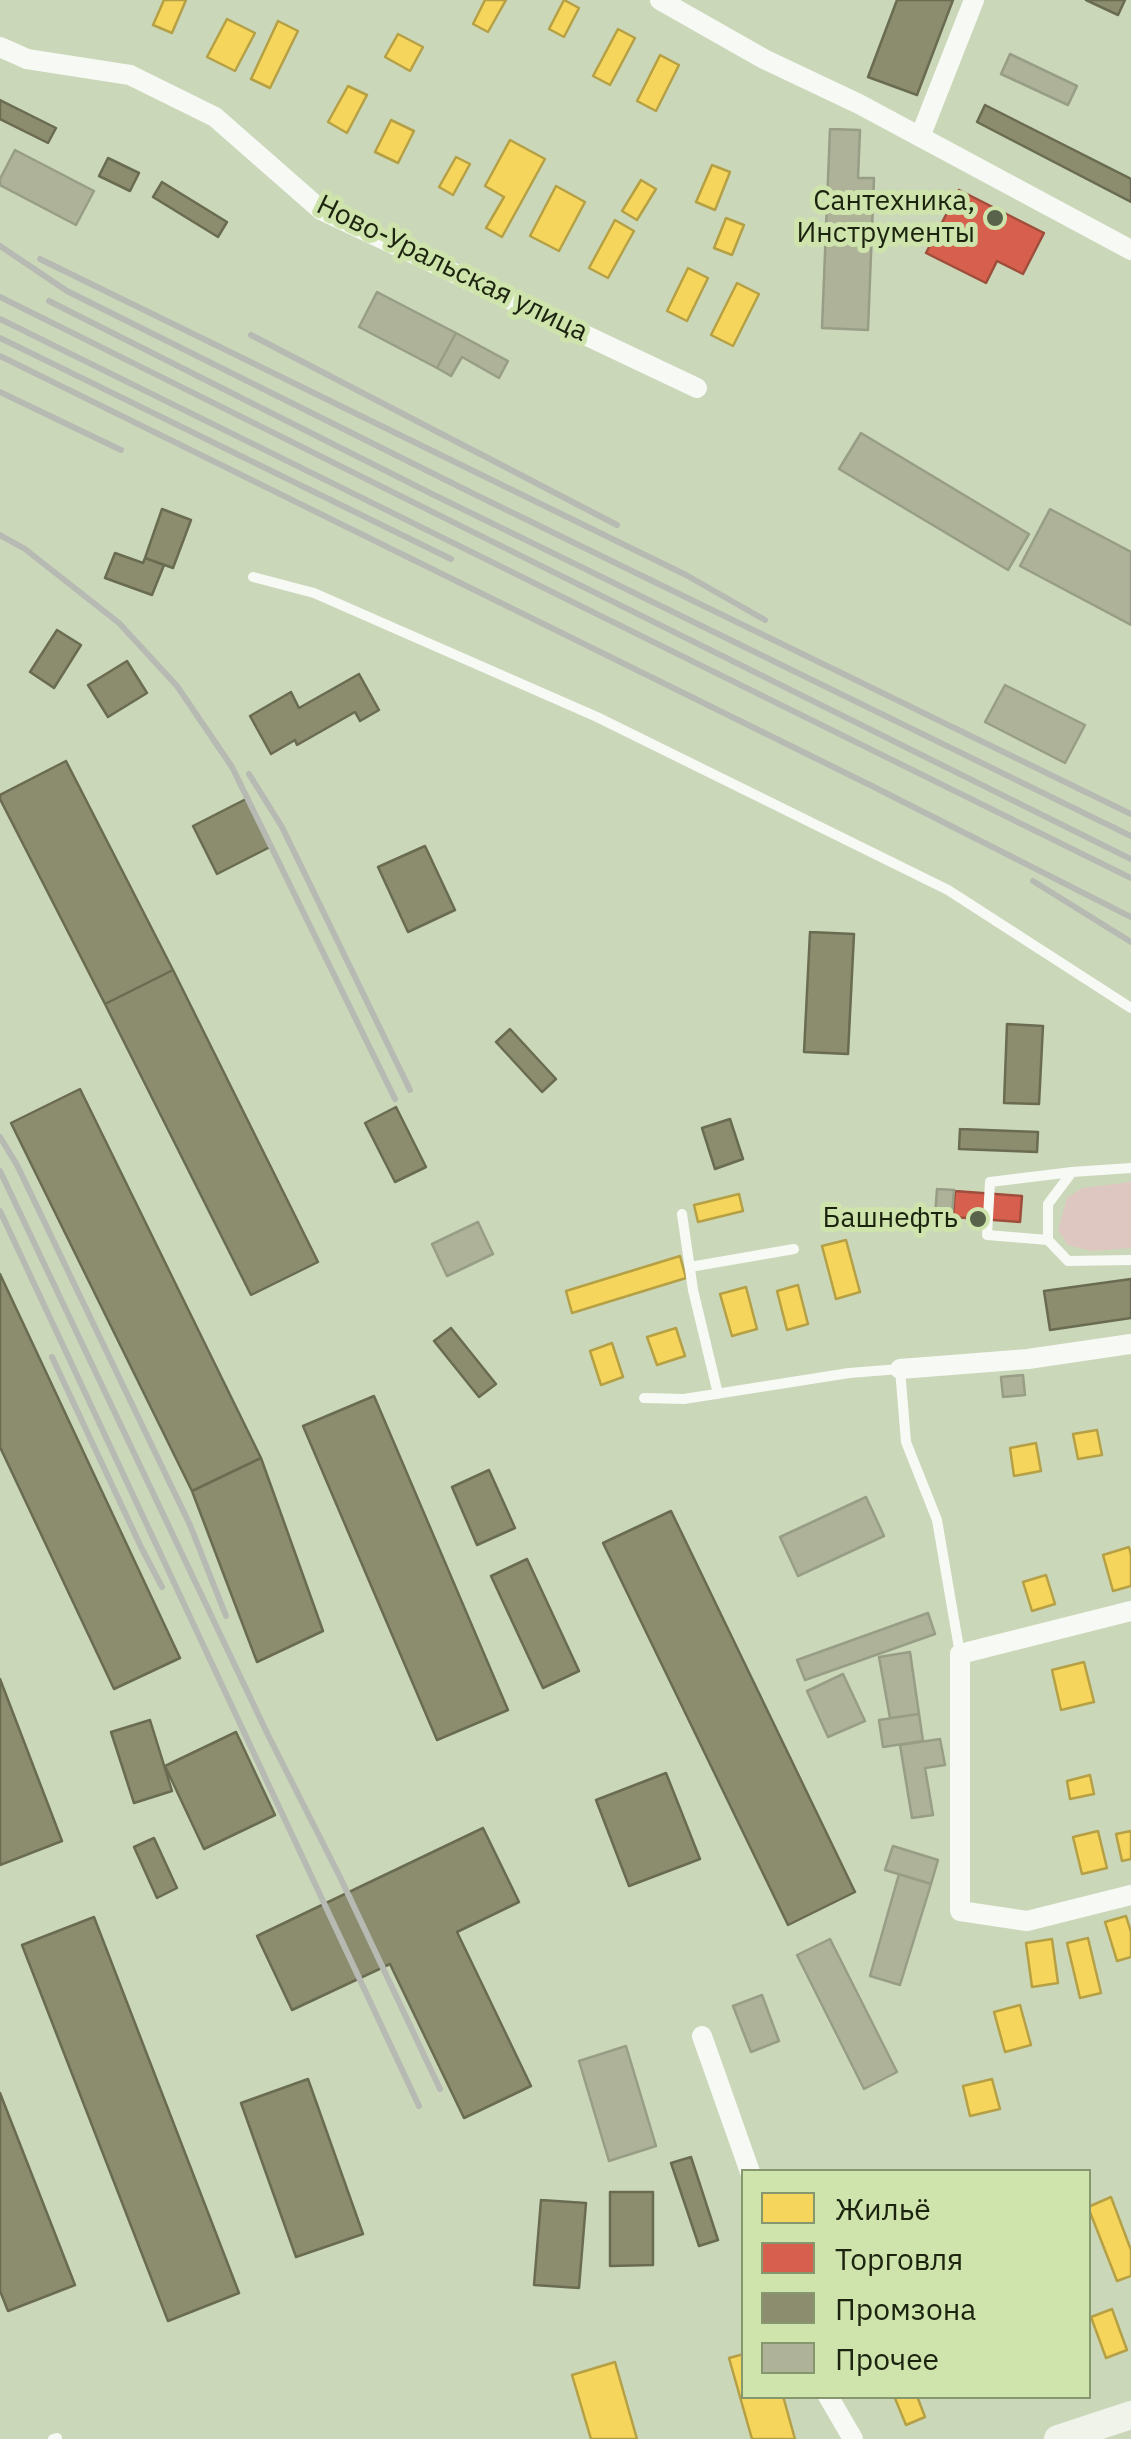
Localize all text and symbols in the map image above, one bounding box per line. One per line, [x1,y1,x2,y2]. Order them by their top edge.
place label: Сантехника, Инструменты [796,185,975,251]
street label: Ново-Уральская улица [311,189,593,349]
marker: Сантехника, Инструменты [984,207,1006,229]
place label: Башнефть [823,1202,958,1236]
marker: Башнефть [967,1208,989,1230]
legend [741,2169,1091,2399]
text: Жильё [835,2189,931,2228]
text: Торговля [835,2239,963,2278]
text: Промзона [835,2289,976,2328]
text: Прочее [835,2339,939,2378]

